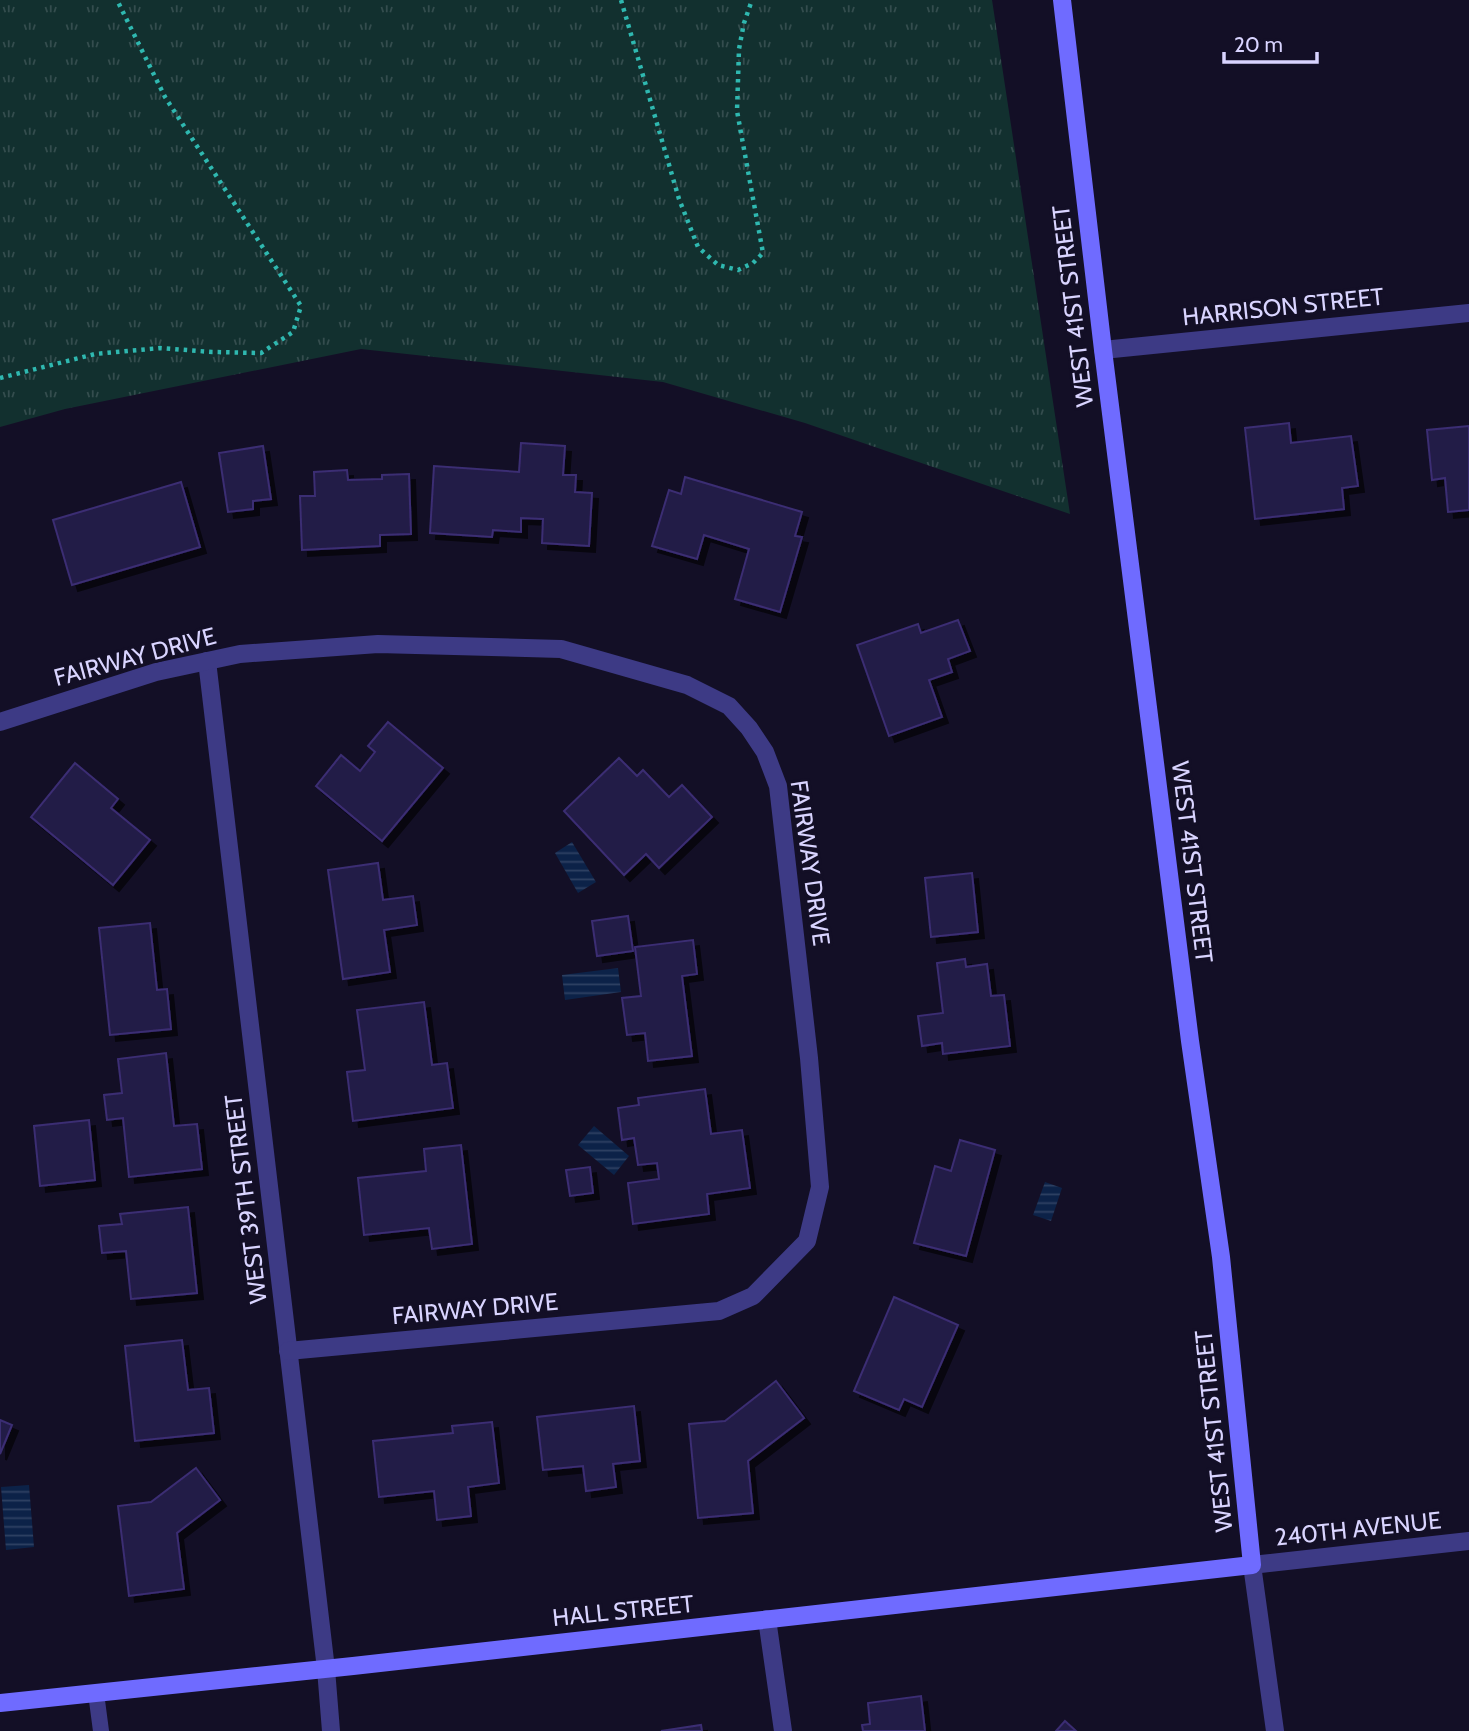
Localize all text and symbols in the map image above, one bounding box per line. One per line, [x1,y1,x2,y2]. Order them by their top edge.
scale bar [1224,21,1317,65]
text: 20 m [1234,32,1283,57]
street label: WEST 41ST STREET [1046,203,1099,408]
street label: HARRISON STREET [1181,281,1385,331]
street label: FAIRWAY DRIVE [51,621,219,692]
street label: WEST 41ST STREET [1166,760,1219,965]
street label: FAIRWAY DRIVE [785,778,836,947]
street label: WEST 39TH STREET [218,1093,273,1305]
street label: FAIRWAY DRIVE [391,1287,559,1330]
street label: WEST 41ST STREET [1188,1328,1239,1533]
street label: 240TH AVENUE [1273,1505,1442,1552]
street label: HALL STREET [551,1589,695,1632]

